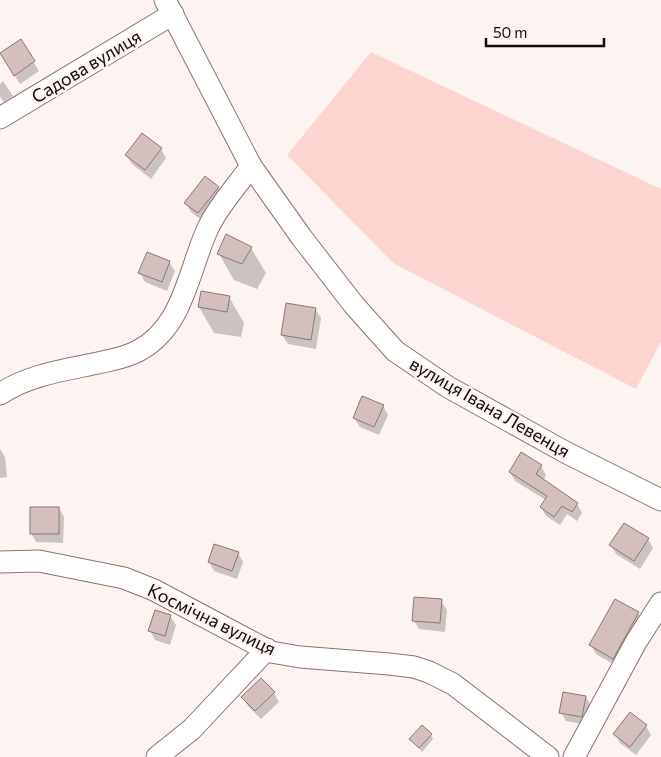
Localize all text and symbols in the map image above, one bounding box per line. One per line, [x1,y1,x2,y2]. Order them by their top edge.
scale bar [486,15,604,47]
text: 50 m [493,23,527,41]
street label: Садова вулиця [27,25,145,107]
street label: вулиця Івана Левенця [406,352,574,462]
street label: Космічна вулиця [144,578,280,660]

